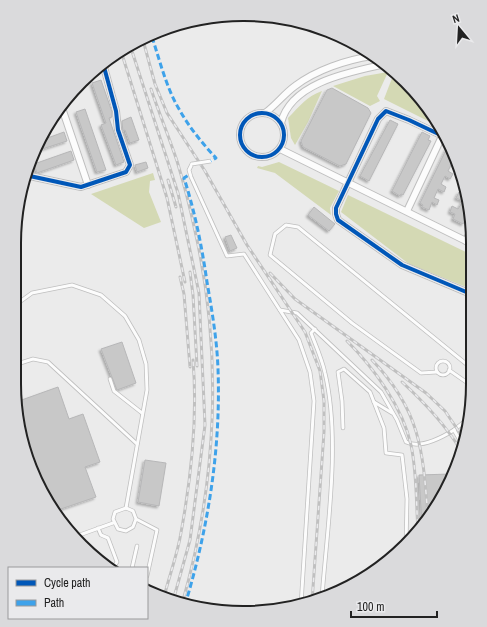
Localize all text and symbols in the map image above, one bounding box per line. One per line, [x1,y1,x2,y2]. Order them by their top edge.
north arrow [439,8,479,48]
text: N [451,11,461,26]
legend [8,567,148,619]
text: Cycle path [44,575,91,591]
scale bar [351,593,437,619]
text: Path [44,595,64,611]
text: 100 m [357,599,384,615]

